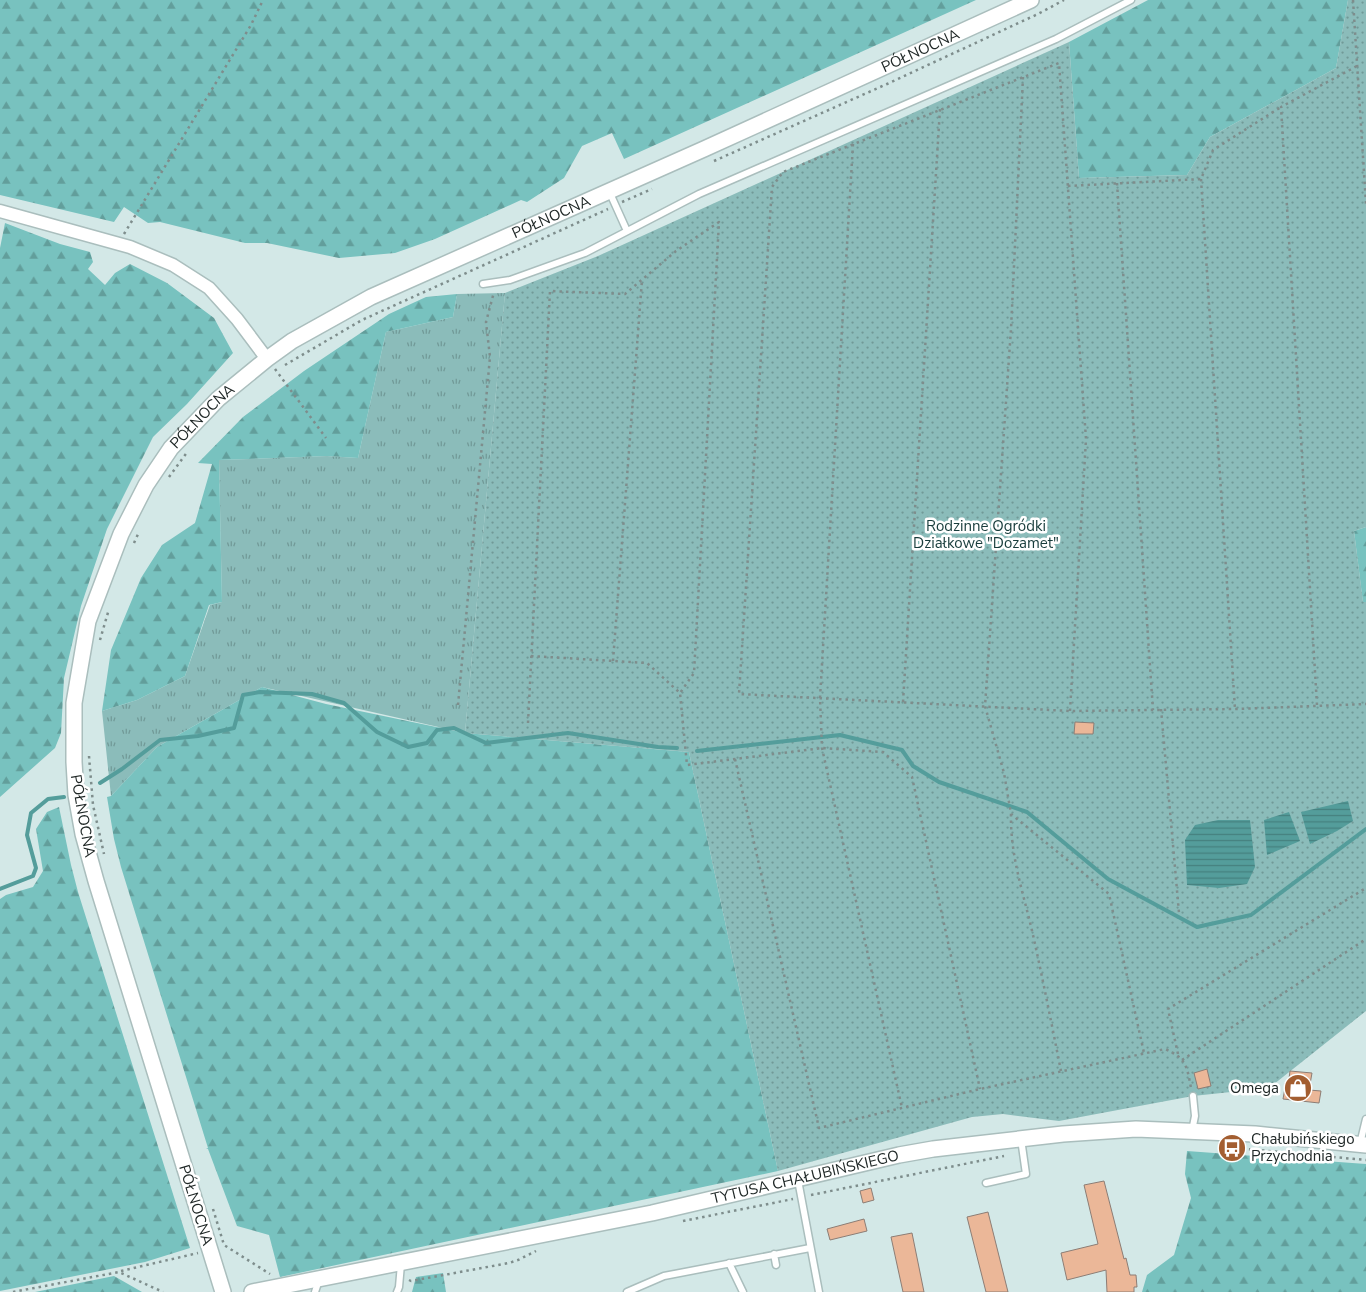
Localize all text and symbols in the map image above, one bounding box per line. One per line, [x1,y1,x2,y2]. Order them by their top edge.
street label: PÓŁNOCNA [878,24,963,77]
street label: PÓŁNOCNA [509,191,594,243]
street label: PÓŁNOCNA [166,380,239,453]
park label: Rodzinne Ogródki Działkowe "Dozamet" [913,516,1059,553]
street label: PÓŁNOCNA [66,773,101,859]
shop icon: Omega [1283,1073,1313,1103]
place label: Omega [1230,1078,1279,1098]
place label: Chałubińskiego Przychodnia [1251,1129,1354,1166]
bus stop icon: Chałubińskiego Przychodnia [1217,1133,1247,1163]
street label: TYTUSA CHAŁUBIŃSKIEGO [709,1145,901,1209]
street label: PÓŁNOCNA [174,1162,219,1248]

